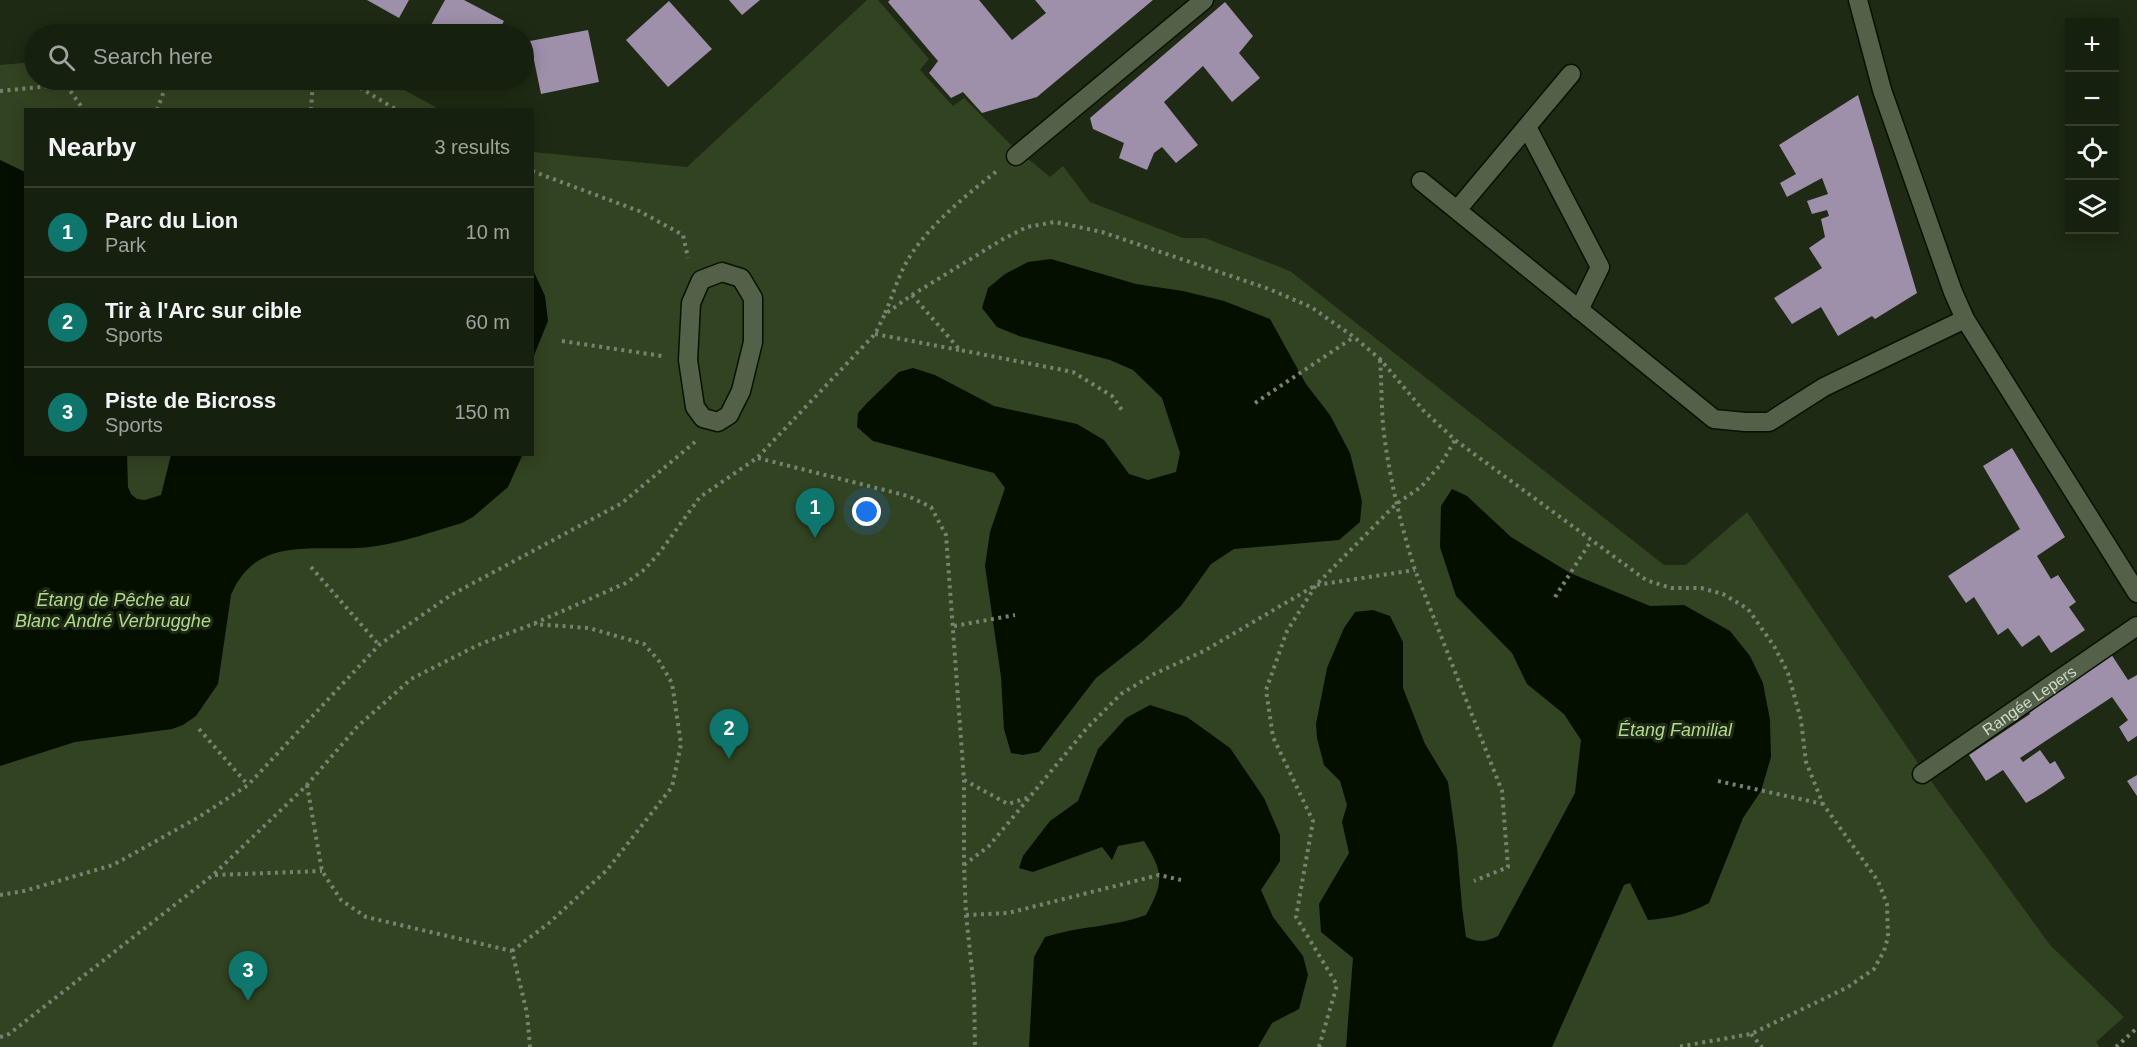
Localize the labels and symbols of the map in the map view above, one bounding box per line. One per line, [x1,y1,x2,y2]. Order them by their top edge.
pin: 1 [796,488,834,538]
your location [852,497,881,526]
water label: Étang de Pêche au Blanc André Verbrugghe [15,590,211,631]
street label: Rangée Lepers [1979,663,2079,739]
pin: 2 [710,710,748,759]
water label: Étang Familial [1618,720,1733,740]
pin: 3 [228,952,268,1001]

